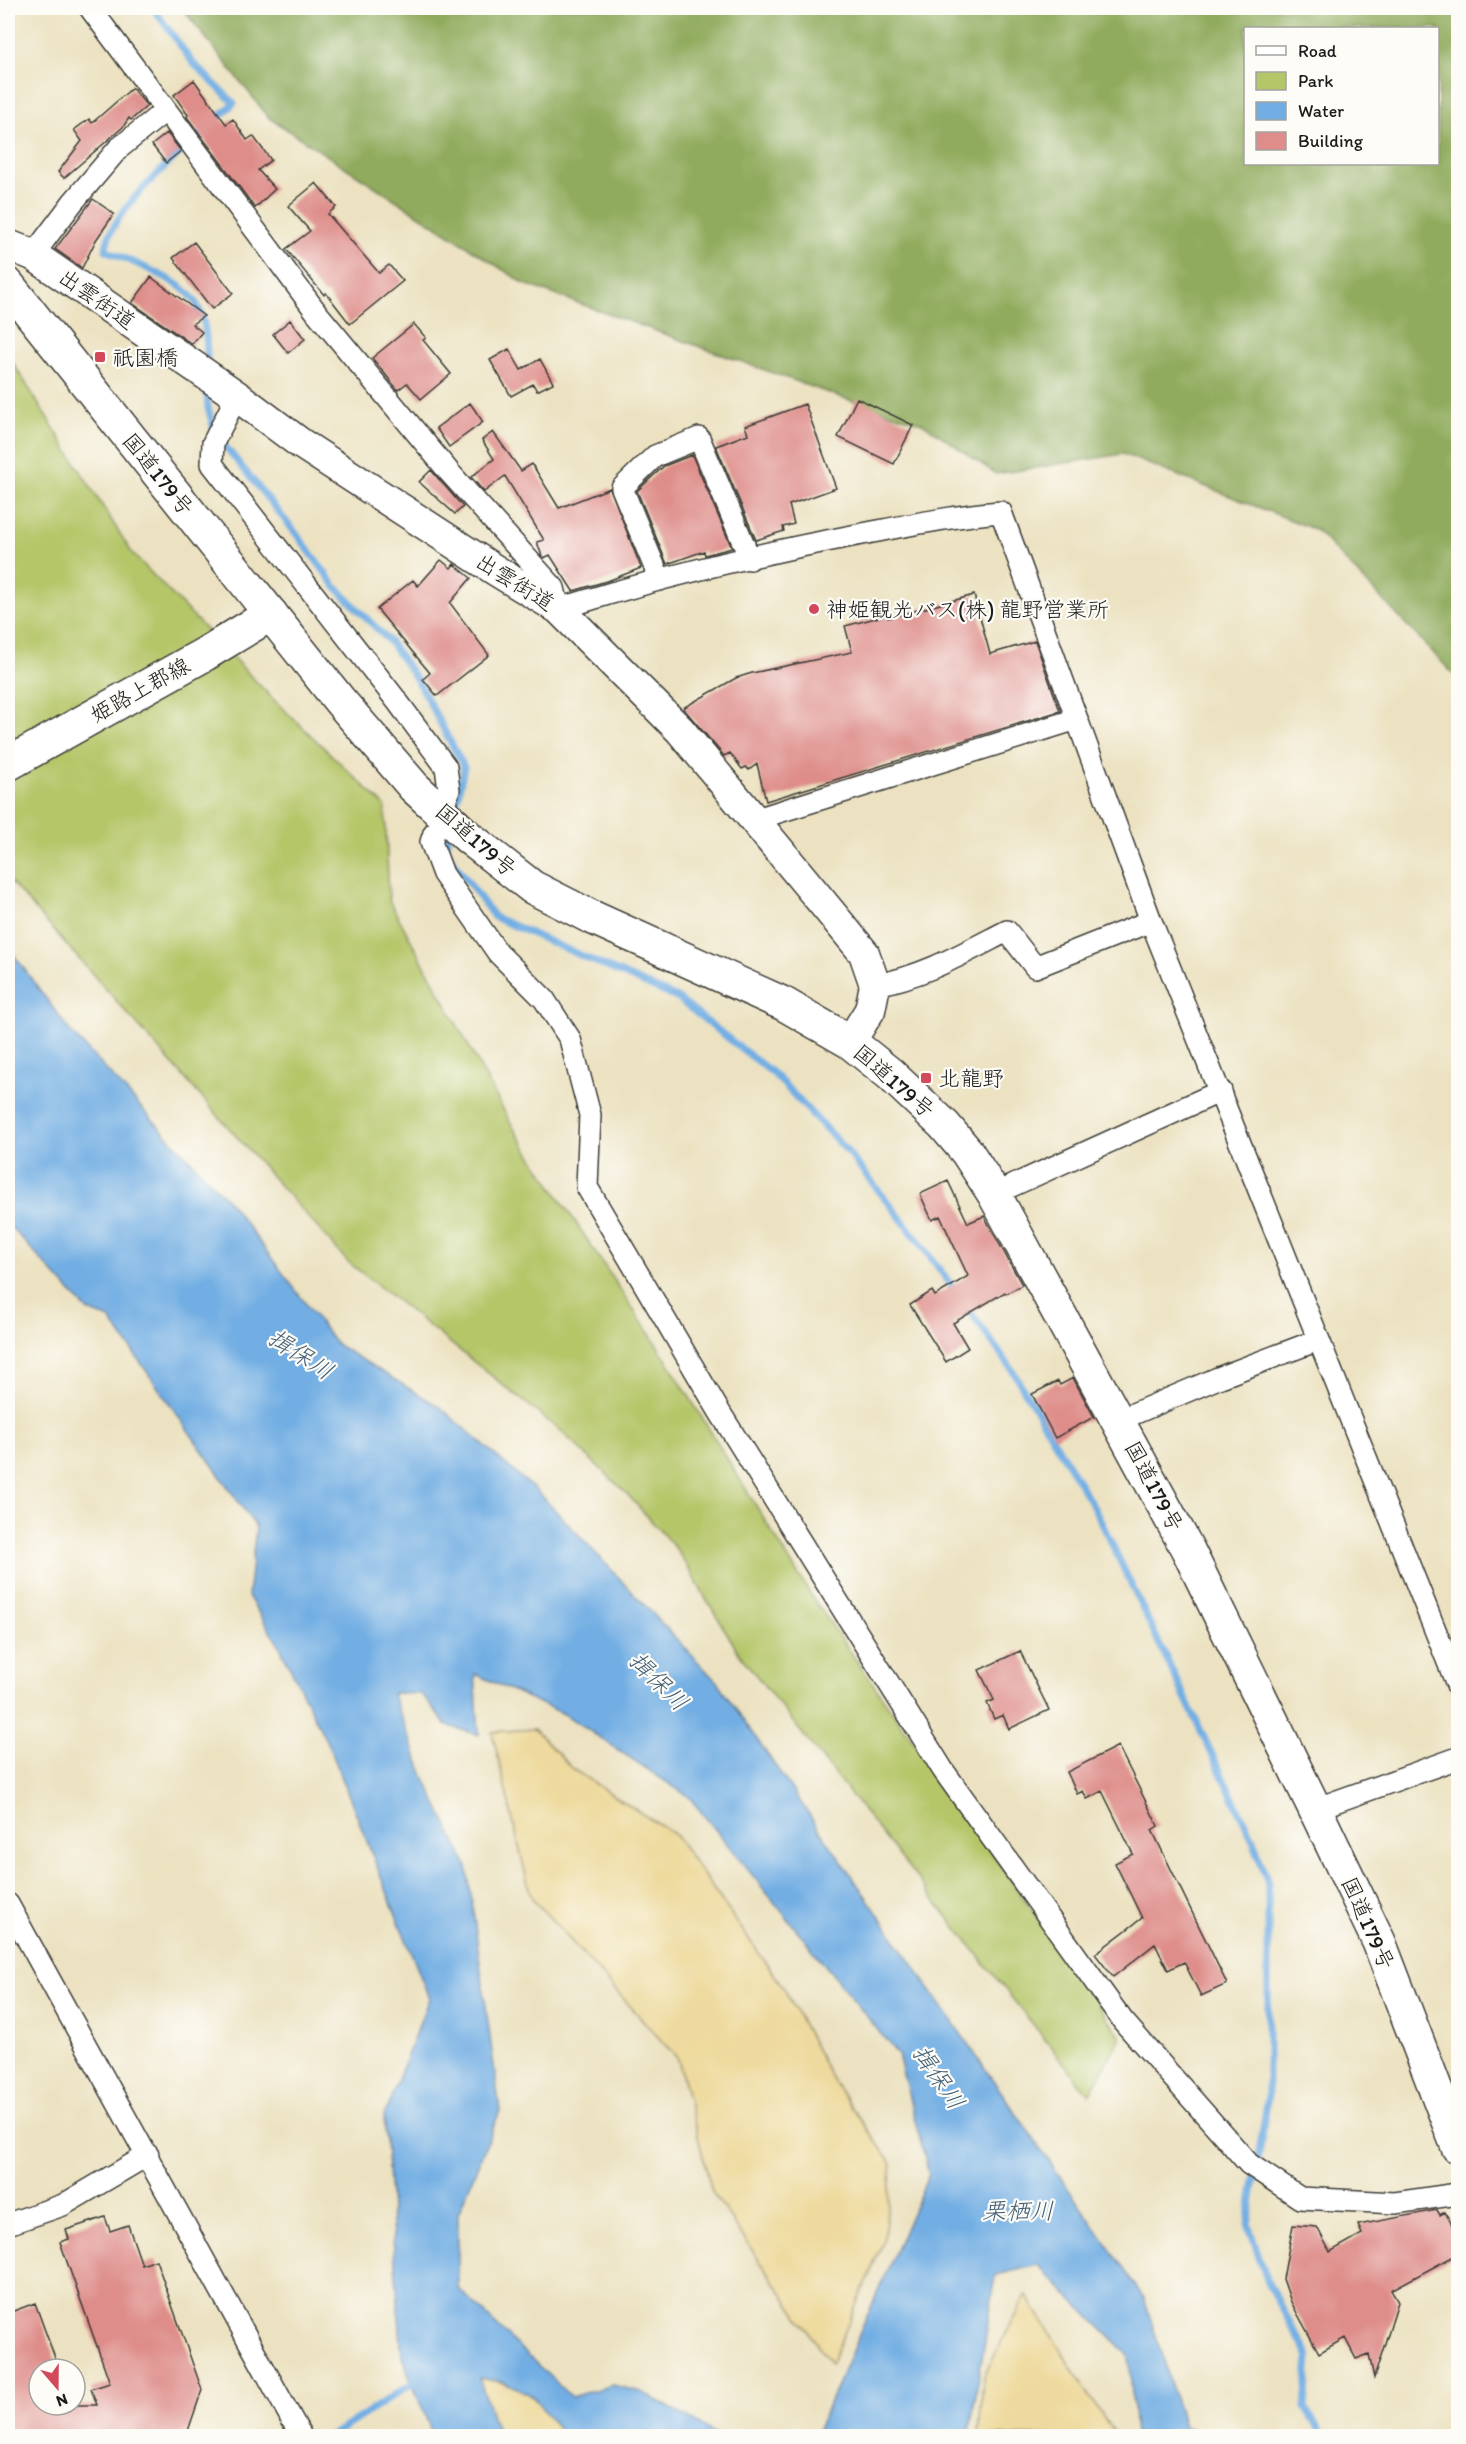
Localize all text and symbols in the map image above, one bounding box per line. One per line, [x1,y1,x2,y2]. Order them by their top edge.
legend [1244,27,1439,165]
text: Road [1298,40,1337,62]
text: Park [1298,70,1333,92]
text: Water [1298,100,1344,122]
text: Building [1298,130,1364,152]
street label: 出雲街道 [53,263,141,335]
place label: 祇園橋 [112,344,178,371]
marker: 祇園橋 [93,350,107,364]
street label: 国道179号 [116,427,200,521]
street label: 出雲街道 [471,547,559,617]
place label: 神姫観光バス(株) 龍野営業所 [826,596,1109,623]
marker: 神姫観光バス(株) 龍野営業所 [807,602,821,616]
street label: 姫路上郡線 [85,652,195,728]
street label: 国道179号 [430,797,522,883]
street label: 国道179号 [848,1038,940,1124]
place label: 北龍野 [938,1065,1004,1092]
marker: 北龍野 [919,1071,933,1085]
water label: 揖保川 [263,1322,339,1386]
street label: 国道179号 [1119,1436,1189,1536]
water label: 揖保川 [623,1645,695,1717]
street label: 国道179号 [1336,1872,1400,1974]
water label: 揖保川 [907,2039,971,2115]
water label: 栗栖川 [982,2196,1054,2225]
north arrow [27,2357,87,2417]
text: N [54,2390,70,2411]

